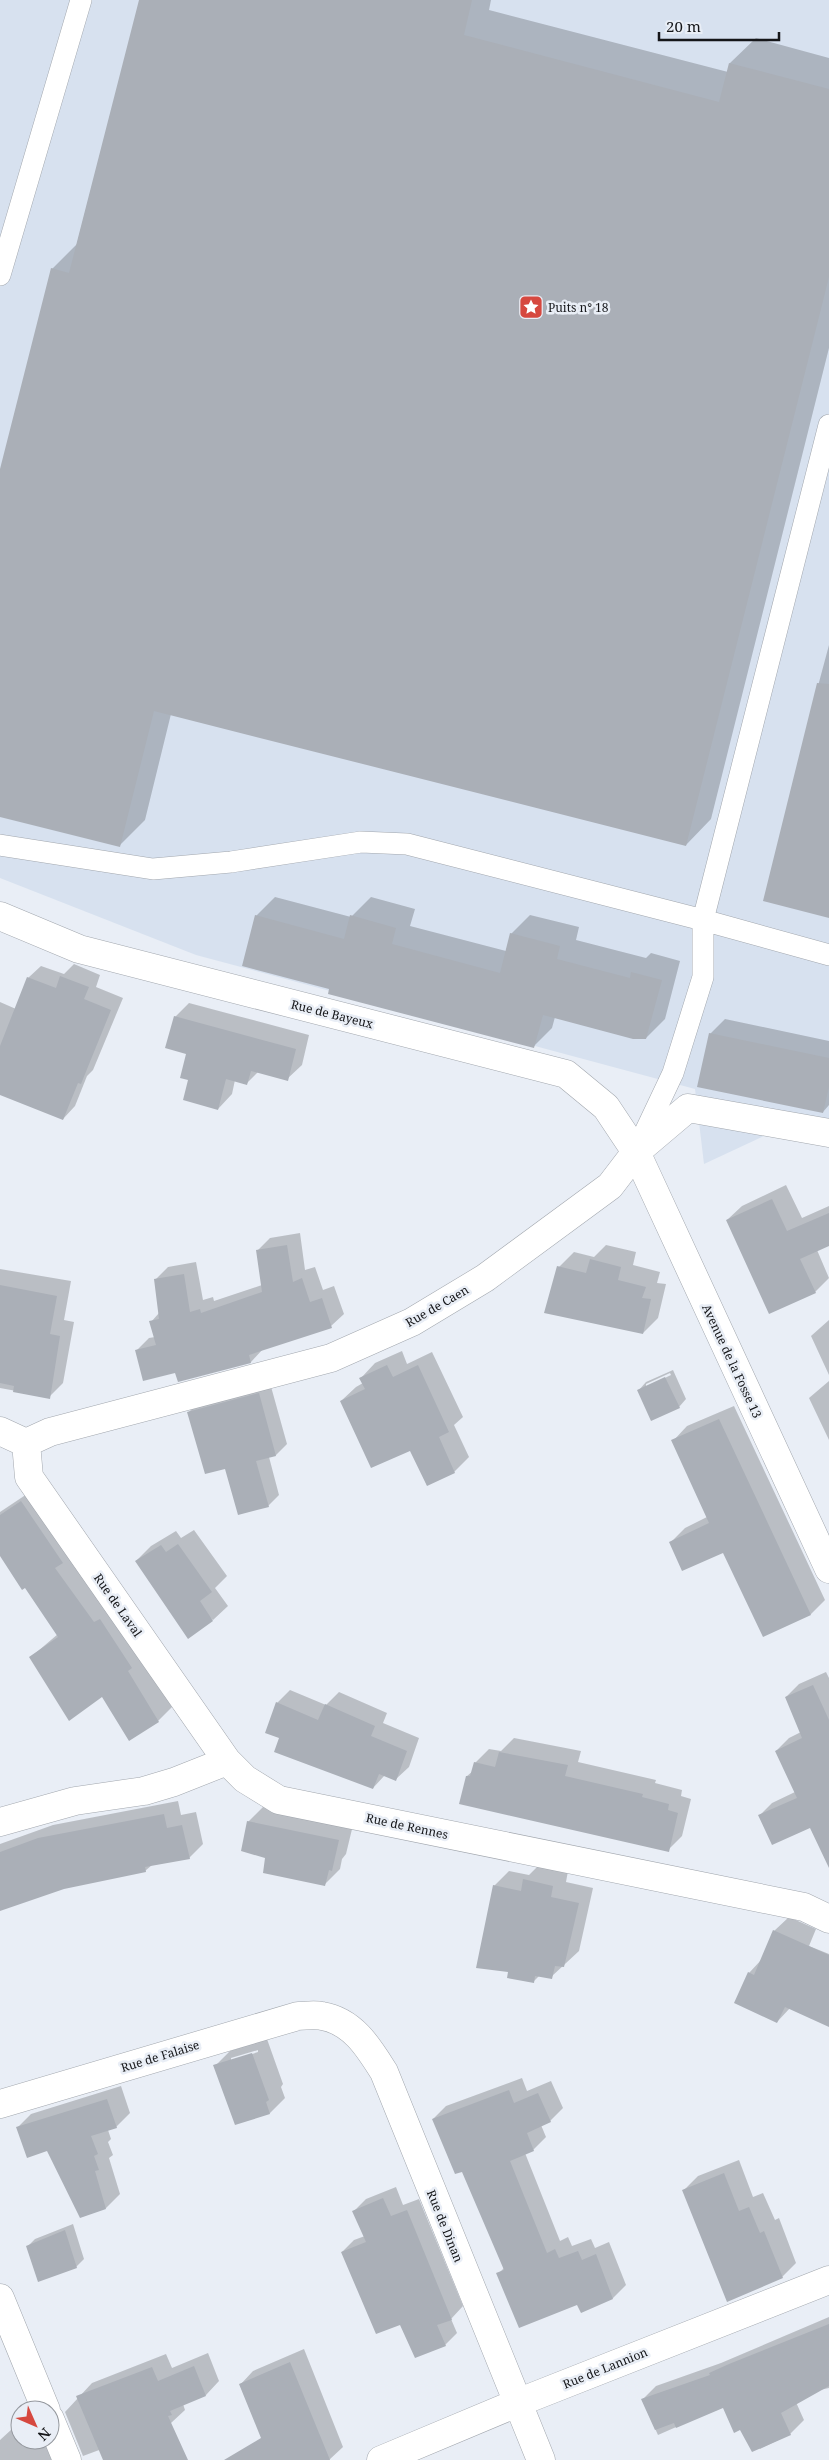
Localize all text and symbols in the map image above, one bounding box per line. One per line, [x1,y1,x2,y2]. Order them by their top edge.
scale bar [659,10,779,42]
text: 20 m [666,16,701,36]
place icon: Puits n° 18 [518,294,544,320]
place label: Puits n° 18 [548,299,609,316]
street label: Rue de Bayeux [289,996,375,1032]
street label: Rue de Caen [402,1281,472,1331]
street label: Avenue de la Fosse 13 [698,1301,766,1421]
street label: Rue de Laval [90,1570,146,1640]
street label: Rue de Rennes [364,1809,450,1843]
street label: Rue de Falaise [119,2036,201,2076]
street label: Rue de Dinan [423,2187,467,2265]
street label: Rue de Lannion [560,2343,650,2393]
north arrow [10,2400,60,2450]
text: N [34,2424,55,2445]

